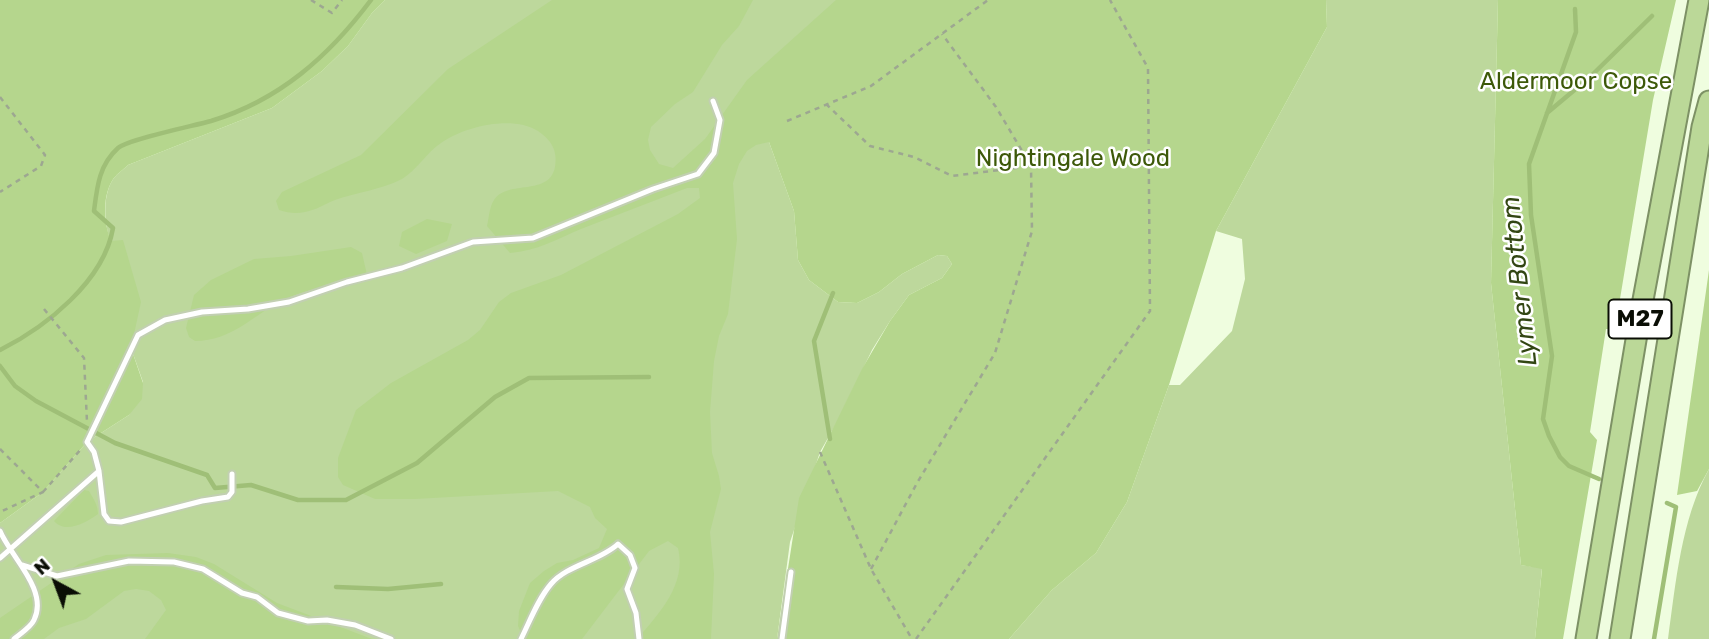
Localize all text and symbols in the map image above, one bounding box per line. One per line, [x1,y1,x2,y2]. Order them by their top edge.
park label: Aldermoor Copse [1480,68,1672,96]
park label: Nightingale Wood [976,145,1170,173]
water label: Lymer Bottom [1496,195,1544,367]
road number: M27 [1608,300,1672,338]
north arrow [21,548,91,618]
text: N [29,554,55,580]

